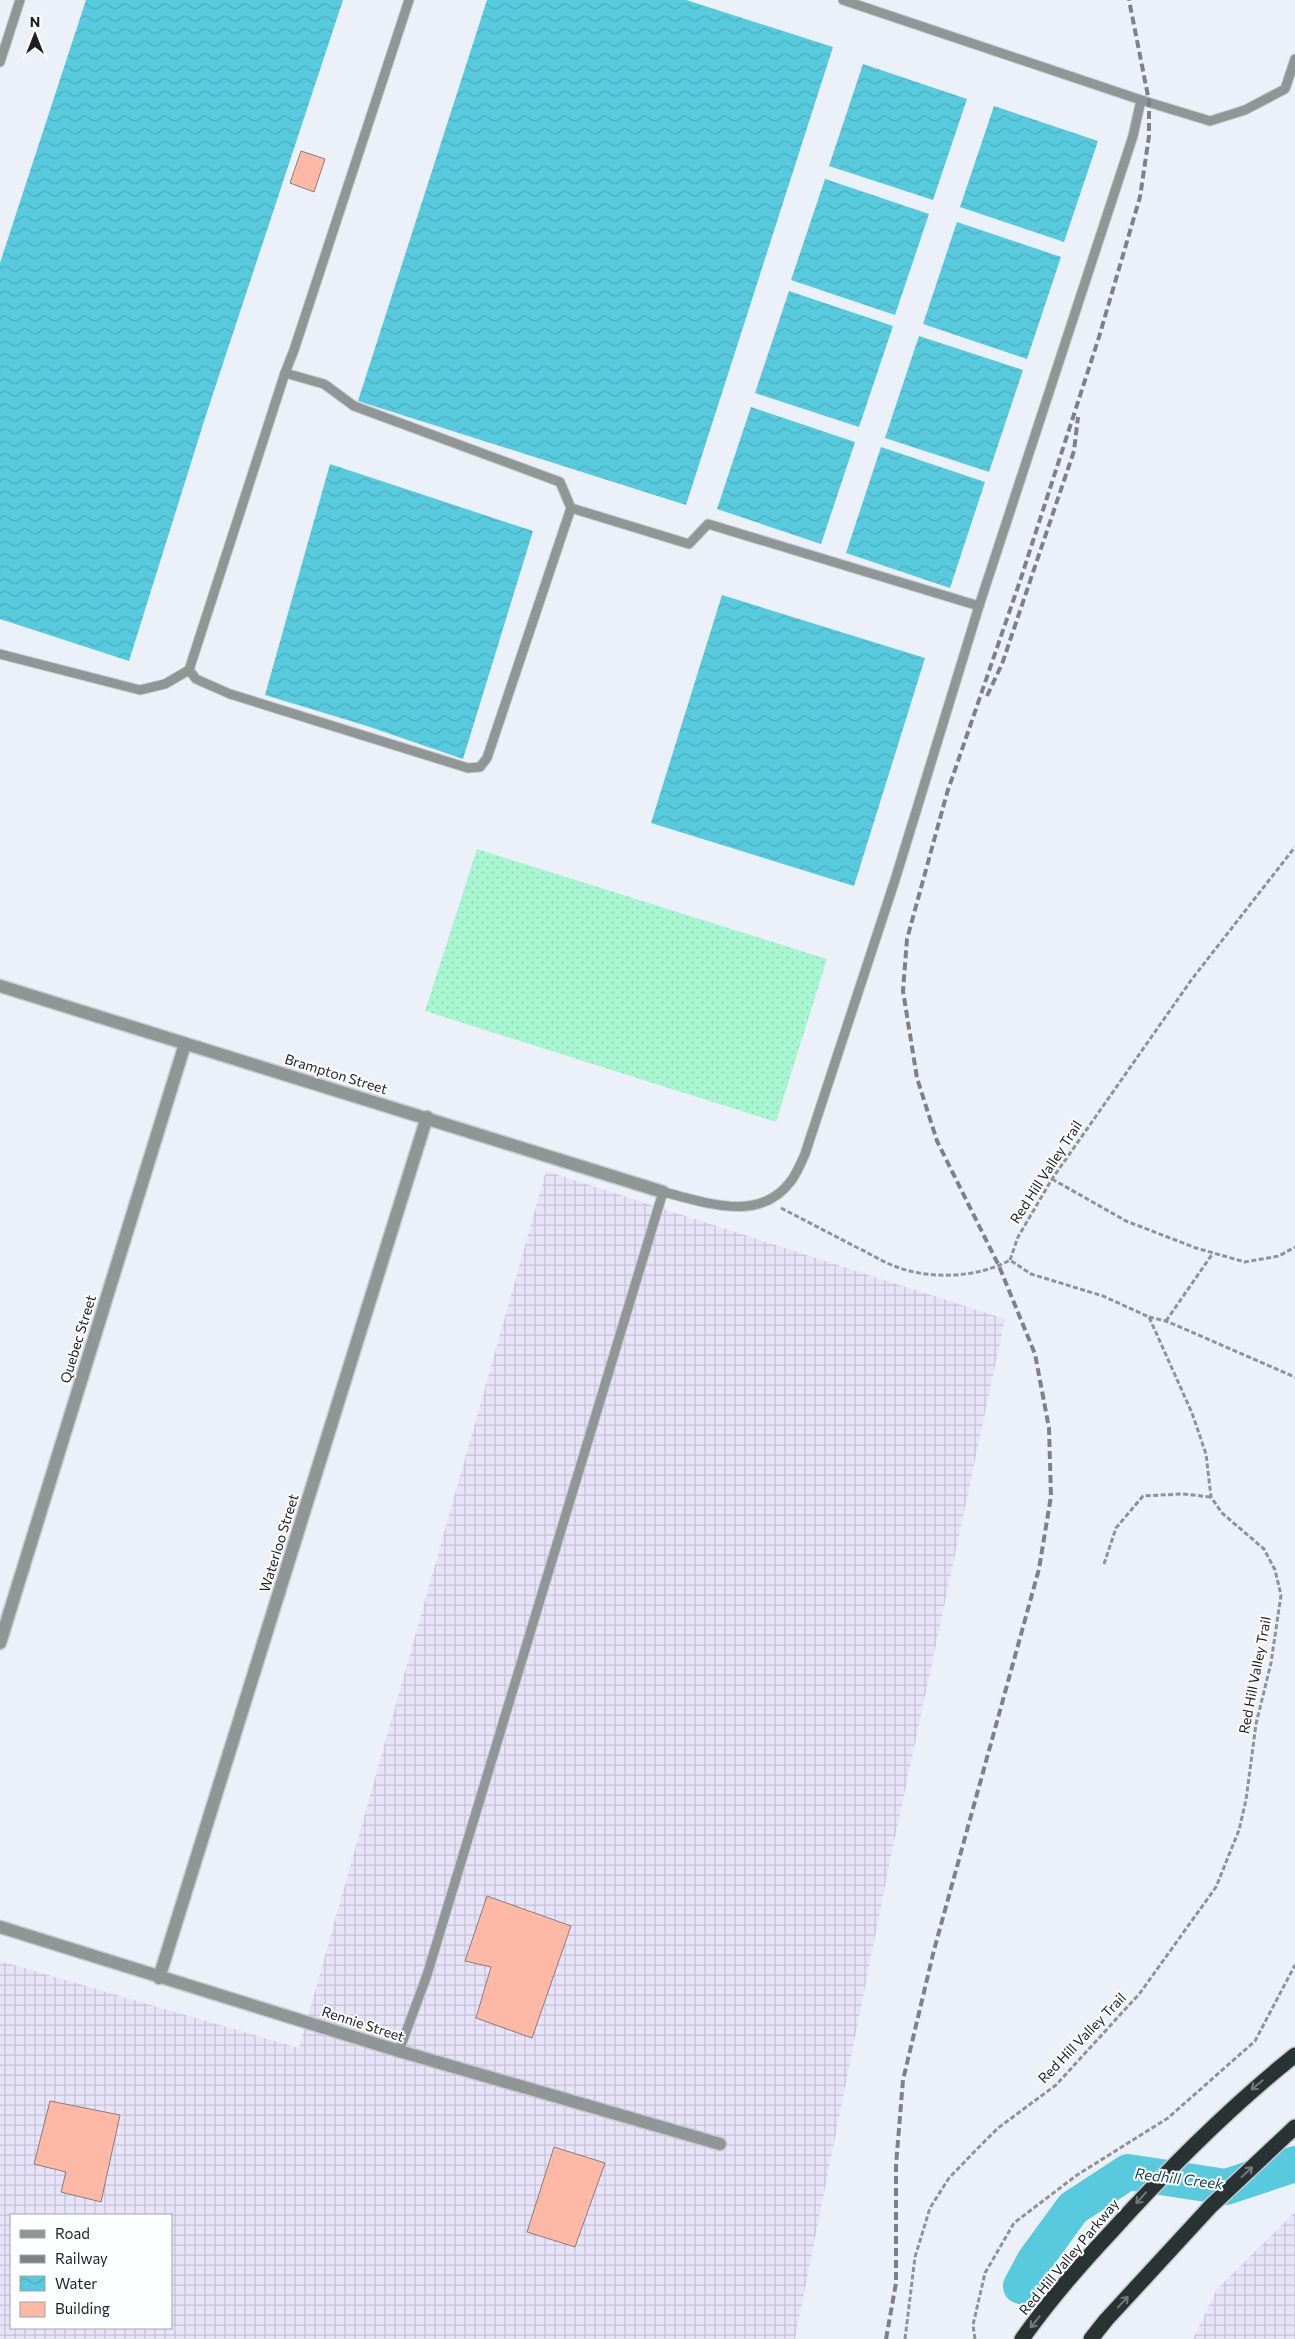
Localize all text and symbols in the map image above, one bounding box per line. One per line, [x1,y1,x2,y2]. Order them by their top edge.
north arrow [10,10,60,60]
text: N [30,13,40,30]
street label: Brampton Street [283,1050,390,1097]
street label: Red Hill Valley Trail [1006,1117,1085,1226]
street label: Quebec Street [56,1292,99,1385]
street label: Waterloo Street [255,1491,302,1594]
street label: Red Hill Valley Trail [1235,1615,1274,1735]
street label: Red Hill Valley Trail [1034,1989,1129,2086]
street label: Rennie Street [320,2002,407,2045]
one-way arrow [1251,2080,1264,2091]
water label: Redhill Creek [1134,2164,1225,2192]
one-way arrow [1241,2166,1254,2178]
one-way arrow [1135,2192,1146,2205]
street label: Red Hill Valley Parkway [1015,2195,1122,2318]
legend [10,2214,172,2329]
text: Road [55,2224,90,2242]
text: Railway [55,2249,108,2267]
text: Water [55,2274,97,2292]
one-way arrow [1117,2295,1129,2308]
text: Building [55,2299,110,2317]
one-way arrow [1029,2315,1040,2328]

